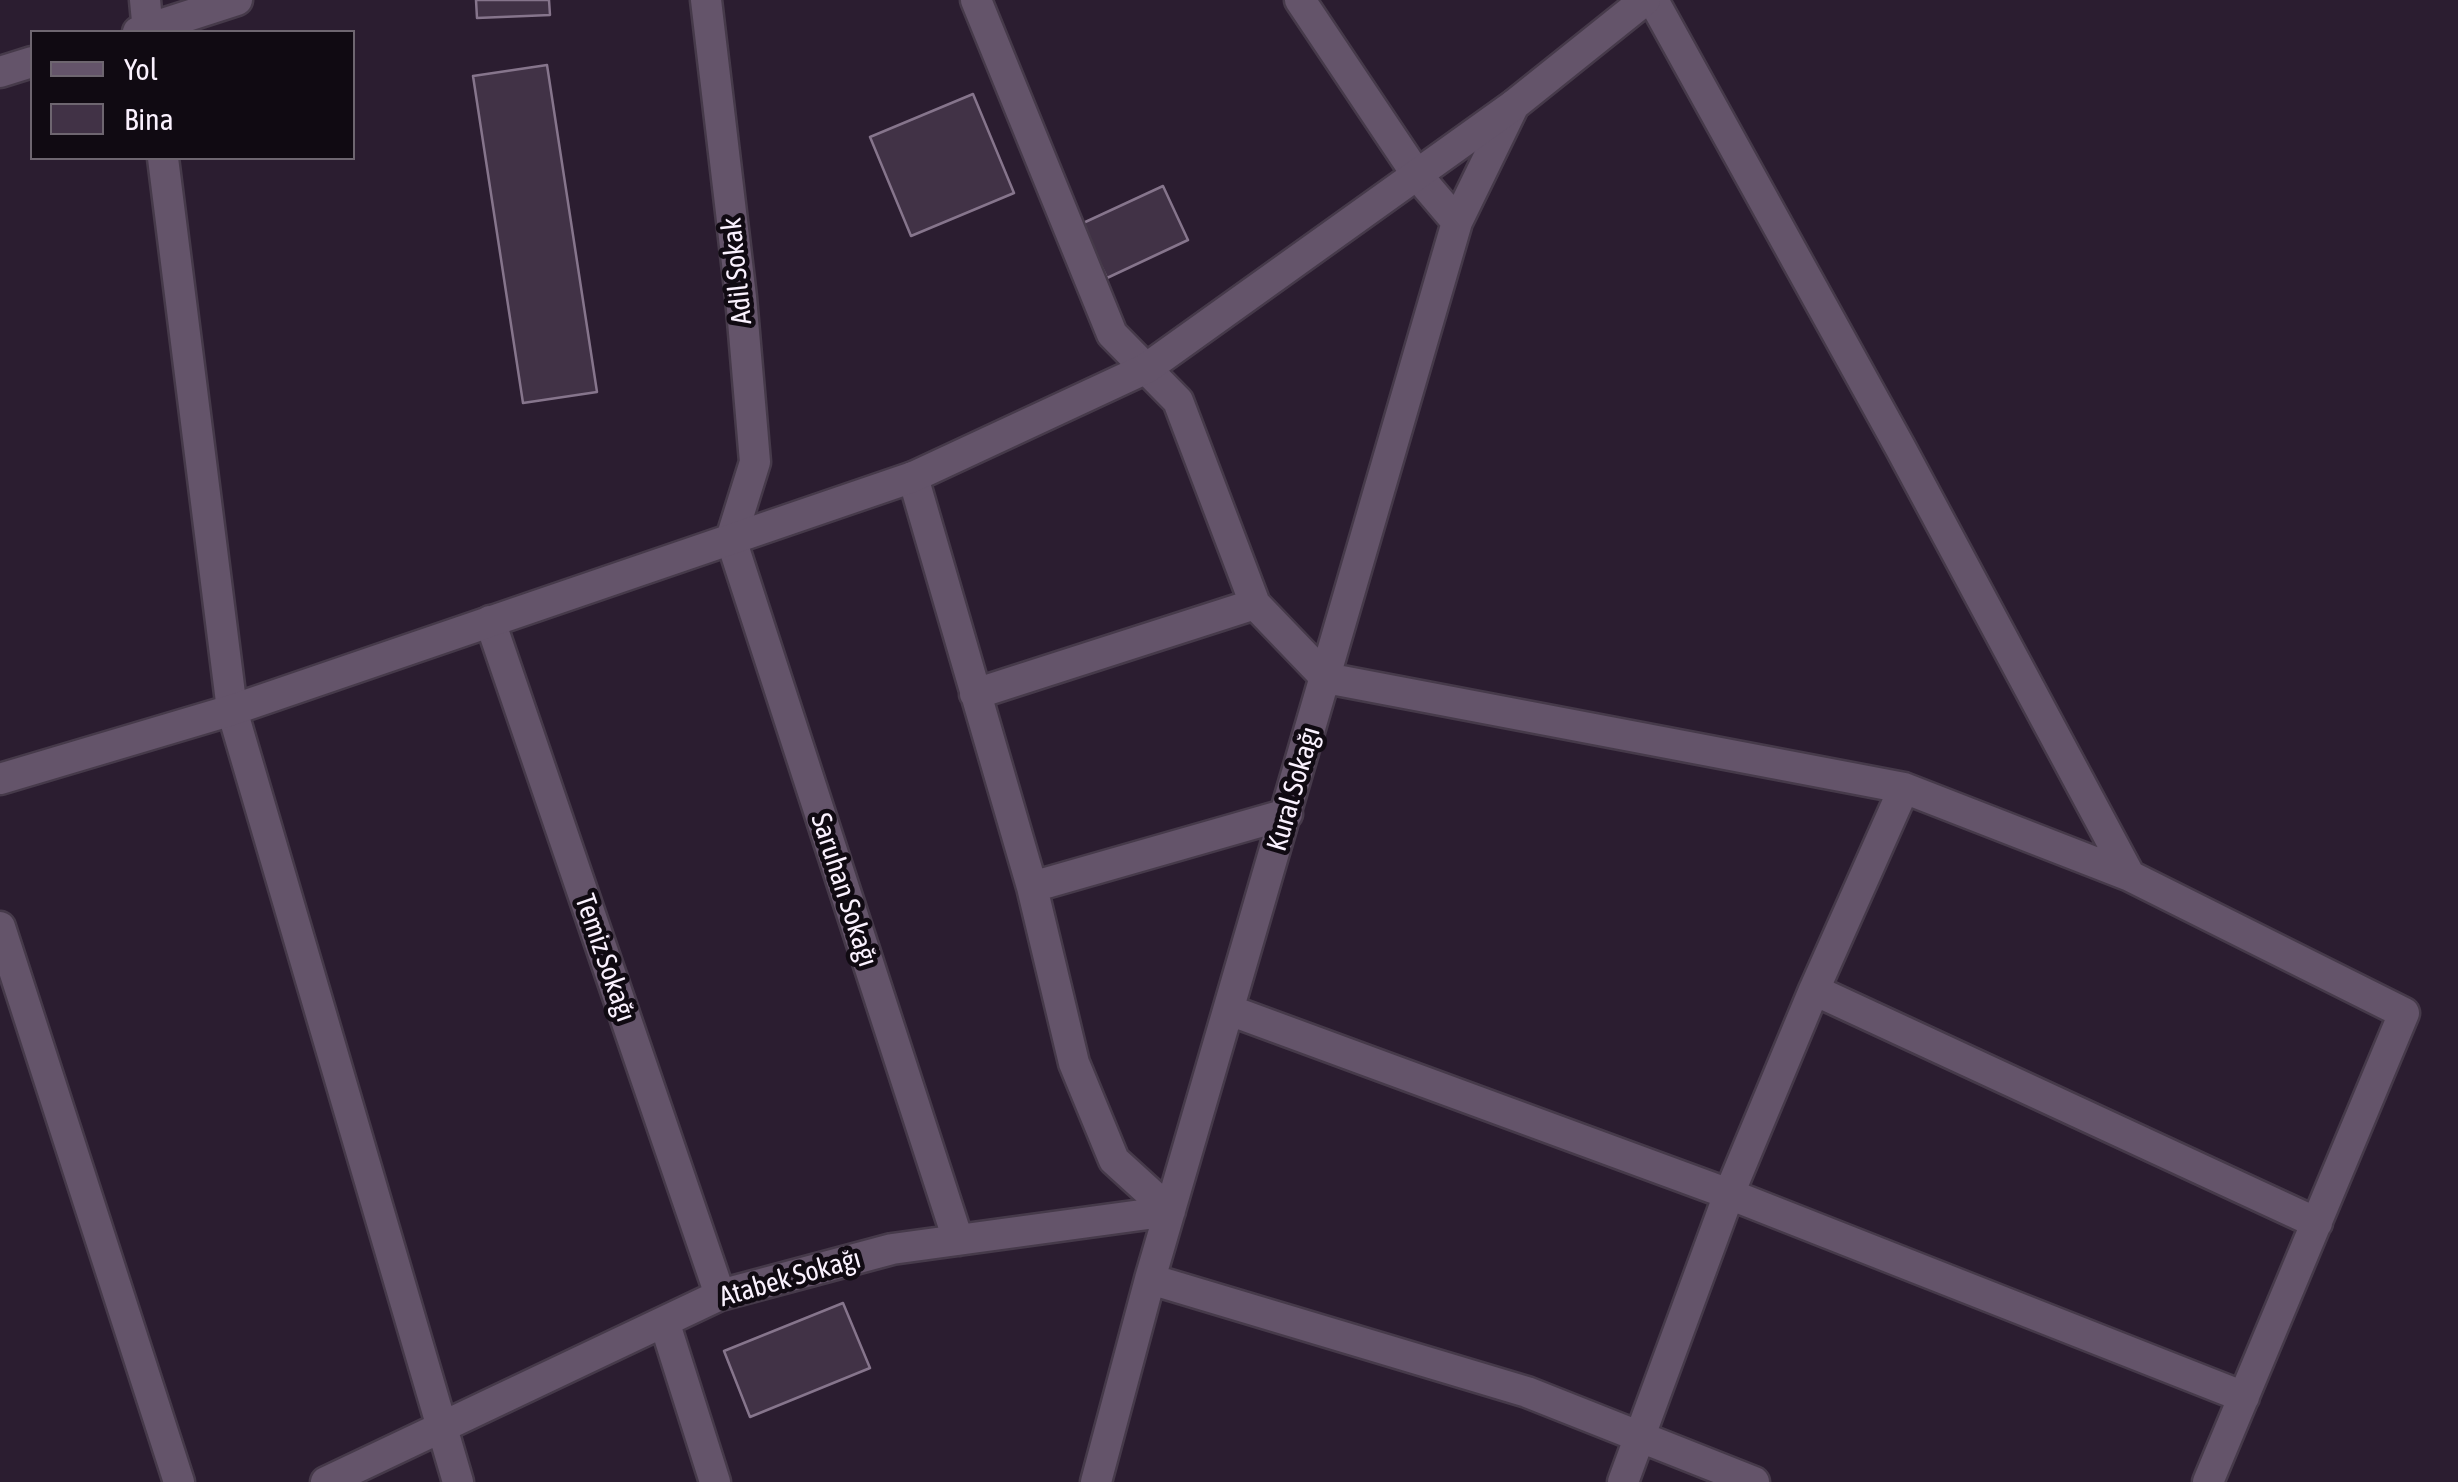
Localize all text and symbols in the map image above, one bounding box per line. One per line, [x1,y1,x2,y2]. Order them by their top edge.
legend [30,30,355,160]
text: Yol [124,52,158,86]
text: Bina [124,102,174,136]
street label: Adil Sokak [715,216,759,326]
street label: Kural Sokağı [1260,723,1328,855]
street label: Saruhan Sokağı [803,809,885,971]
street label: Temiz Sokağı [568,890,642,1026]
street label: Atabek Sokağı [715,1242,865,1314]

